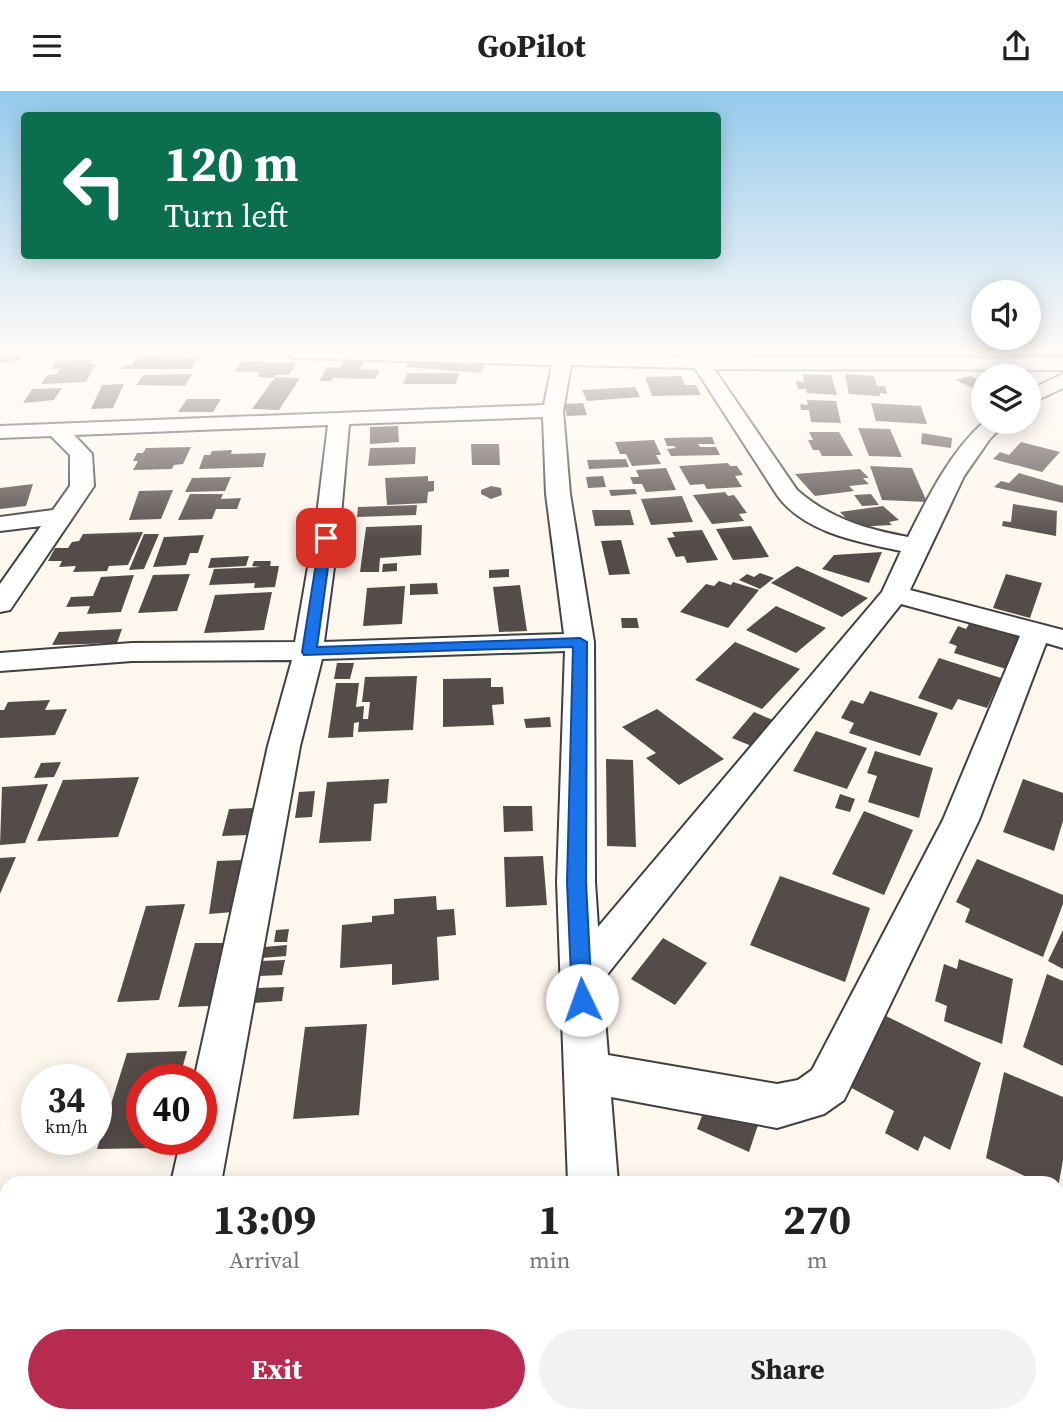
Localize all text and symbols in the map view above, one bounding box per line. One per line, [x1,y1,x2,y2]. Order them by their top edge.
text: GoPilot [477,24,586,68]
icon: menu [28,27,66,65]
icon: share [997,27,1035,65]
text: 120 m [164,130,299,197]
icon: left [49,140,140,231]
text: Turn left [164,194,288,238]
map controls [971,280,1041,434]
button: sound [971,280,1041,350]
button: layers [971,364,1041,434]
pin [296,508,356,568]
icon: arrive [307,519,345,557]
position arrow [545,963,619,1037]
speed limit sign: 40 [126,1064,217,1155]
text: 34 [48,1076,85,1124]
text: km/h [45,1114,88,1139]
text: 13:09 [213,1190,316,1248]
text: 1 [538,1190,561,1248]
text: 270 [783,1190,851,1248]
text: Arrival [229,1244,300,1276]
text: min [529,1244,570,1276]
text: m [807,1244,828,1276]
button: Exit [28,1329,525,1409]
button: Share [539,1329,1036,1409]

